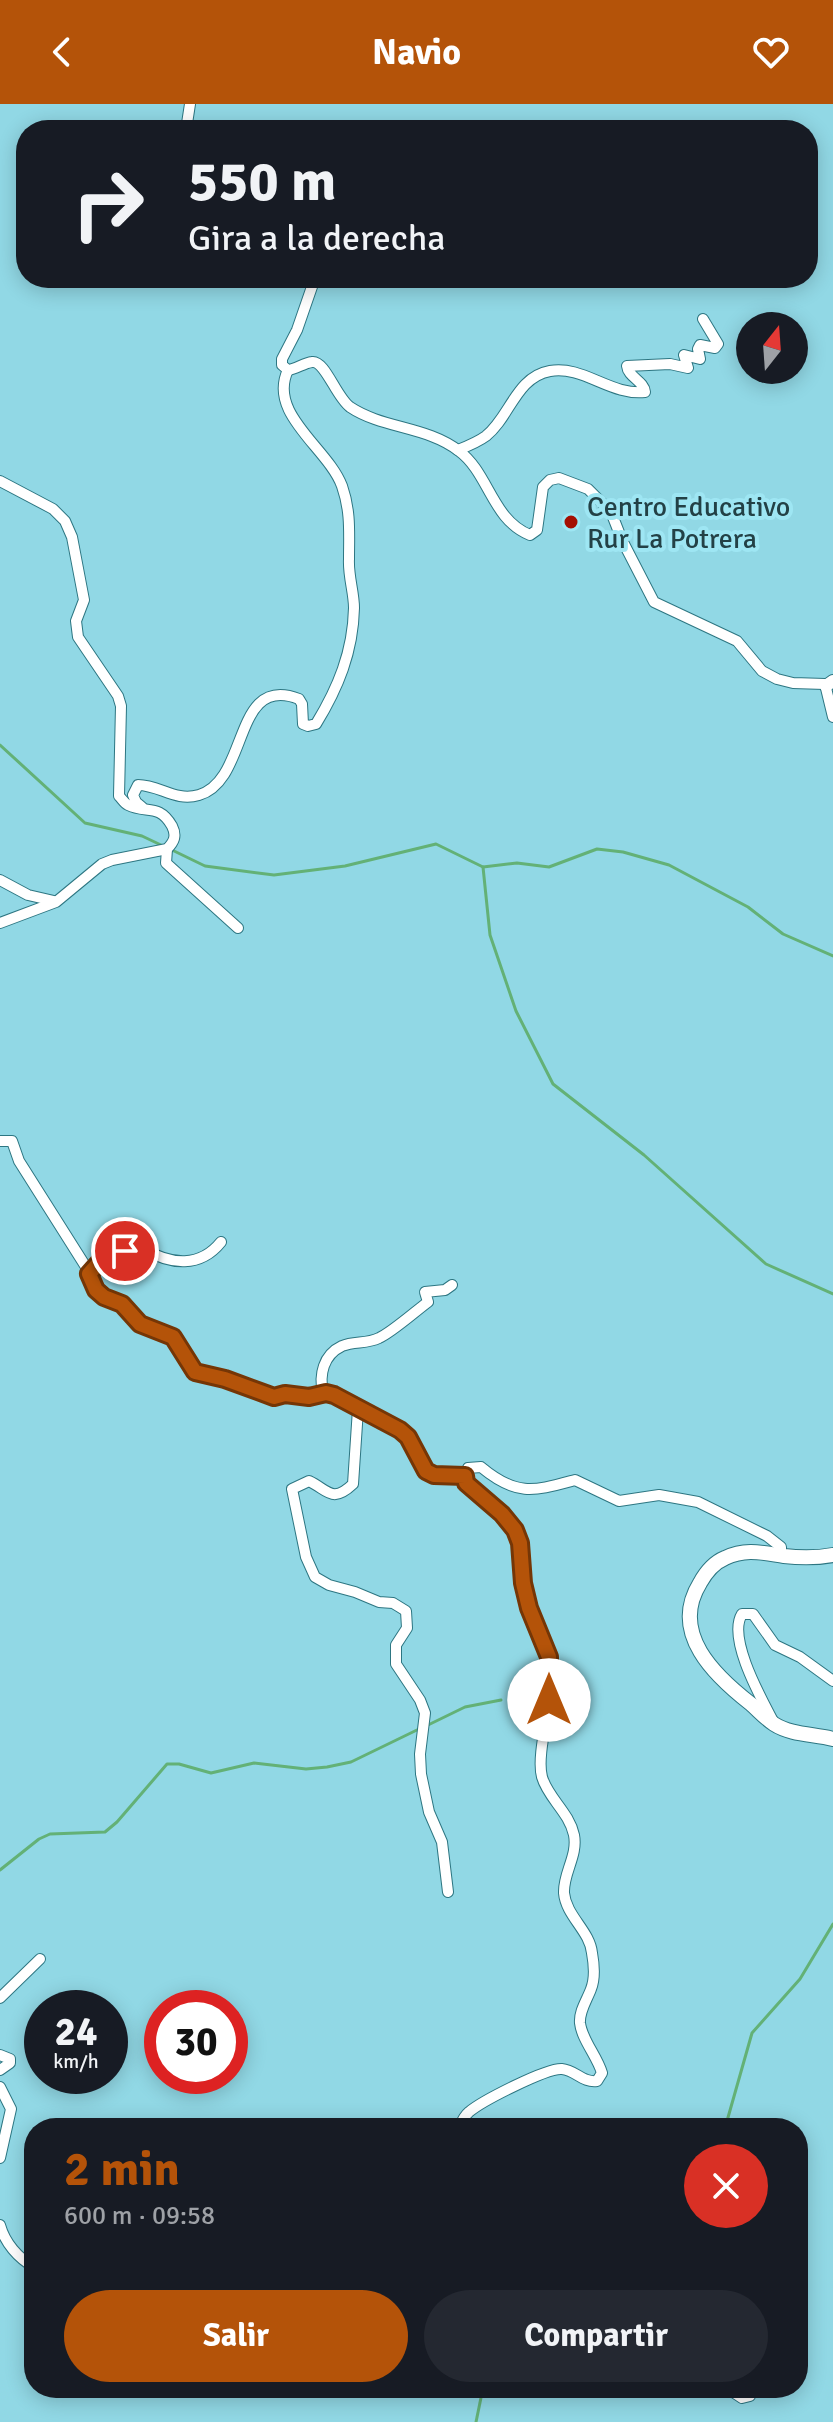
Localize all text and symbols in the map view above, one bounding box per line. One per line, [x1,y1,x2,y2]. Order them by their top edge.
icon: back [40,30,84,74]
text: Navio [372,30,461,75]
icon: heart [749,30,793,74]
text: 550 m [188,147,336,216]
icon: right [56,152,160,256]
text: Gira a la derecha [188,216,446,261]
north arrow [736,312,808,384]
map controls [736,312,808,384]
place label: Centro Educativo Rur La Potrera [587,490,790,556]
marker: Centro Educativo Rur La Potrera [562,513,580,531]
pin [91,1217,159,1285]
icon: arrive [103,1229,147,1273]
position arrow [507,1658,591,1742]
speed limit sign: 30 [144,1990,248,2094]
text: 24 [54,2007,98,2057]
text: km/h [53,2049,99,2074]
text: 2 min [64,2140,180,2199]
button: close [684,2144,768,2228]
text: 600 m · 09:58 [64,2200,215,2232]
button: Salir [64,2290,408,2382]
button: Compartir [424,2290,768,2382]

